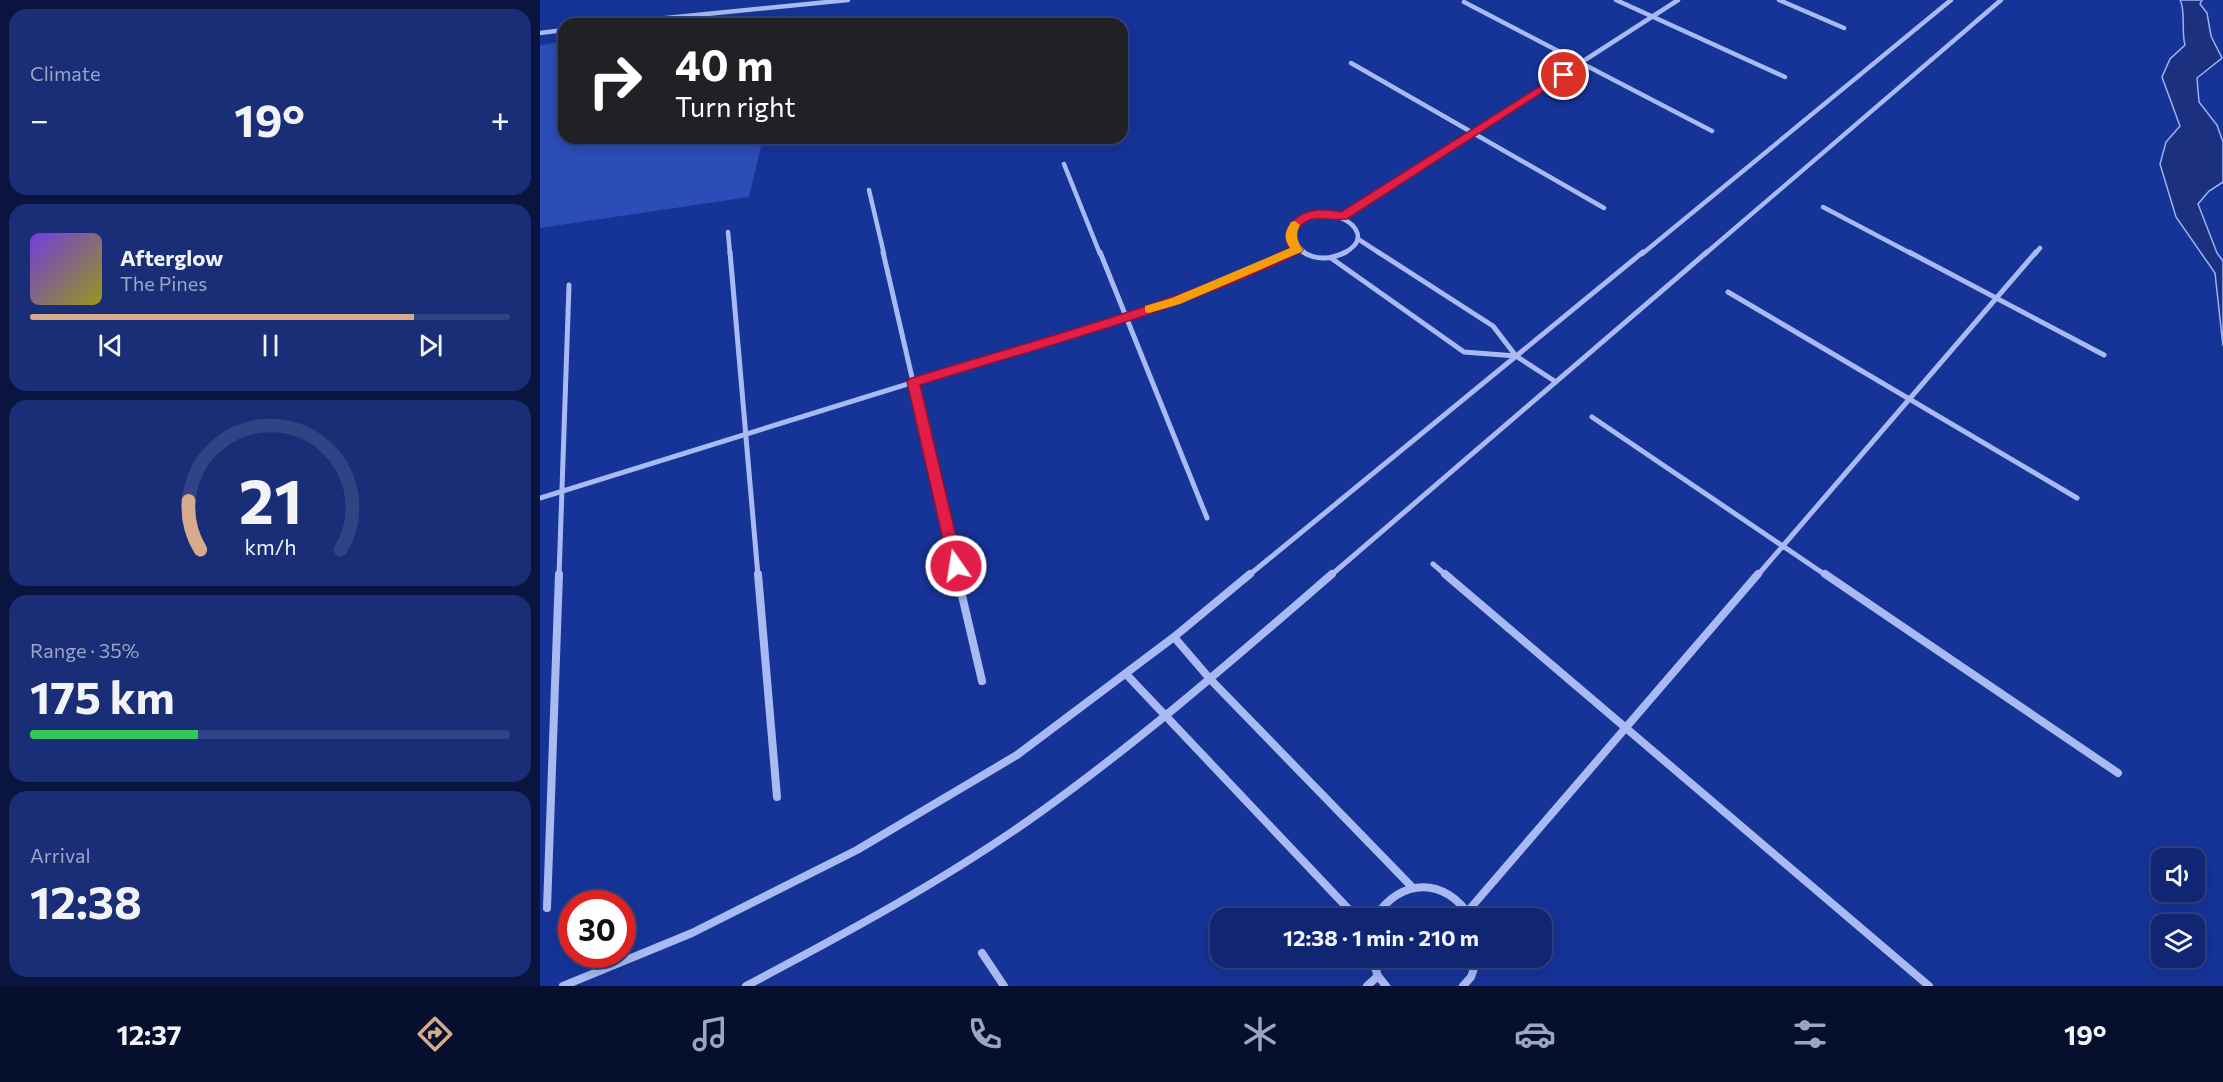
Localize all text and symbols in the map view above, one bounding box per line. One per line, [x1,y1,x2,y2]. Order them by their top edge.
text: 40 m [675,38,773,90]
icon: right [576,42,654,120]
pin [1538,49,1589,100]
icon: arrive [1547,58,1580,91]
text: Climate [30,61,100,85]
text: Turn right [675,90,795,123]
text: 19° [234,91,305,146]
text: − [30,98,49,139]
text: + [491,98,510,139]
text: Afterglow [120,244,223,271]
text: The Pines [120,271,207,295]
icon: previous [94,329,127,362]
icon: pause [254,329,287,362]
icon: next [414,329,447,362]
text: 21 [238,461,302,537]
text: km/h [244,533,296,559]
position arrow [924,534,988,598]
text: Range · 35% [30,638,139,662]
text: 175 km [30,668,175,723]
text: Arrival [30,843,91,867]
map controls [2151,848,2205,968]
button: sound [2151,848,2205,902]
text: 12:38 [30,873,142,928]
speed limit sign: 30 [558,890,636,968]
button: layers [2151,914,2205,968]
text: 12:38 · 1 min · 210 m [1283,924,1479,951]
icon: directions [414,1013,456,1055]
icon: music [689,1013,731,1055]
icon: phone [964,1013,1006,1055]
icon: climate [1239,1013,1281,1055]
icon: car [1514,1013,1556,1055]
icon: filters [1789,1013,1831,1055]
text: 12:37 [116,1018,182,1051]
text: 19° [2064,1018,2106,1051]

